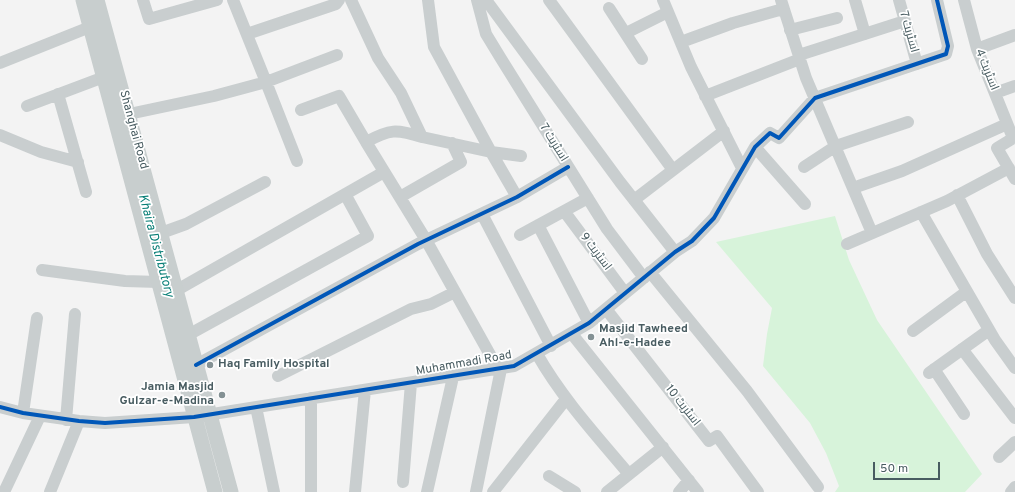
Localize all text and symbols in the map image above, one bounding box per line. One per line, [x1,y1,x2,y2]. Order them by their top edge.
street label: اسٹریٹ 7 [895,10,921,54]
street label: اسٹریٹ 4 [971,47,1001,93]
street label: Shanghai Road [116,89,150,171]
street label: اسٹریٹ 7 [536,121,570,165]
water label: Khaira Distributory [134,193,176,299]
street label: اسٹریٹ 9 [576,230,614,274]
place label: Masjid Tawheed Ahl-e-Hadee [599,323,688,351]
marker: Masjid Tawheed Ahl-e-Hadee [586,332,596,342]
street label: Muhammadi Road [415,348,513,380]
place label: Haq Family Hospital [218,358,330,372]
marker: Haq Family Hospital [205,360,215,370]
place label: Jamia Masjid Gulzar-e-Madina [120,381,214,409]
street label: اسٹریٹ 10 [661,383,703,429]
marker: Jamia Masjid Gulzar-e-Madina [217,390,227,400]
scale bar [875,454,942,480]
text: 50 m [880,461,908,477]

